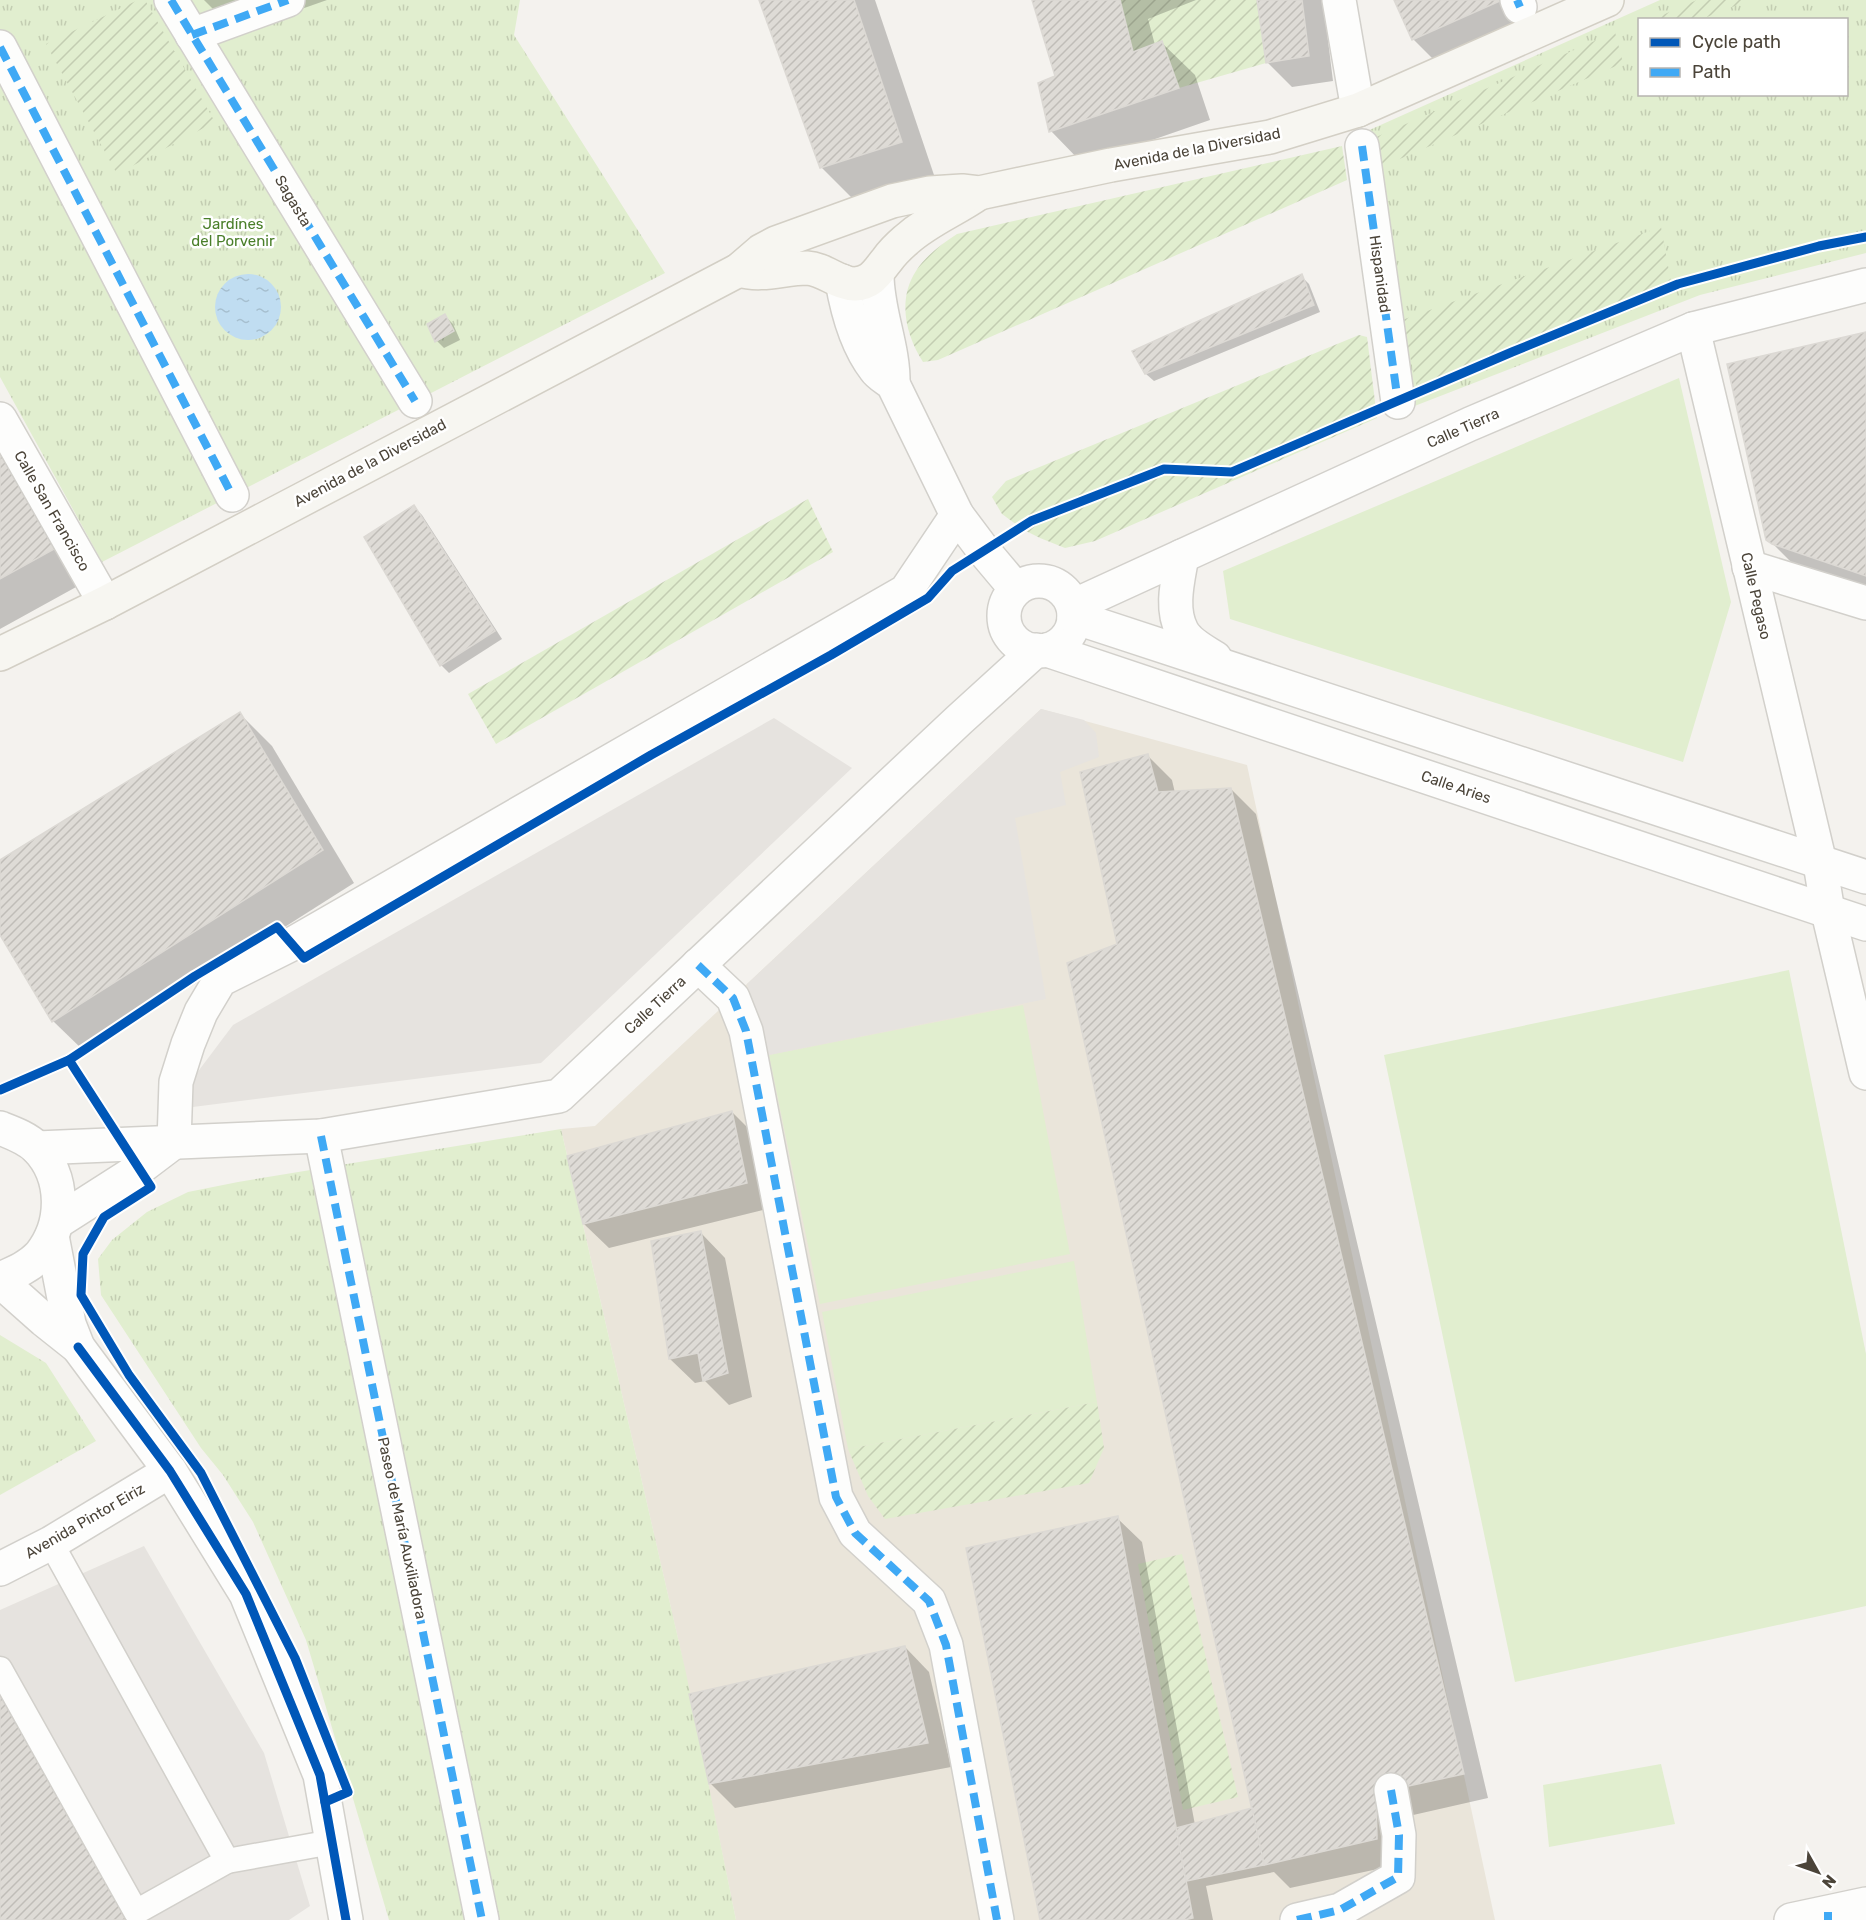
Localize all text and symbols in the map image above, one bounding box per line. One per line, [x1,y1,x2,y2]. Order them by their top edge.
legend [1638,18,1848,96]
text: Cycle path [1692,31,1781,53]
text: Path [1692,61,1731,83]
street label: Avenida de la Diversidad [1112,124,1282,174]
street label: Sagasta [271,172,315,230]
park label: Jardínes del Porvenir [191,215,275,250]
street label: Hispanidad [1366,234,1394,314]
street label: Calle Tierra [1424,404,1502,452]
street label: Avenida de la Diversidad [291,415,449,511]
street label: Calle San Francisco [10,448,94,574]
street label: Calle Pegaso [1737,551,1775,641]
street label: Calle Aries [1419,767,1494,807]
street label: Calle Tierra [621,972,689,1038]
street label: Paseo de María Auxiliadora [374,1435,430,1621]
street label: Avenida Pintor Eiriz [22,1479,148,1563]
north arrow [1788,1842,1848,1902]
text: N [1818,1871,1840,1892]

